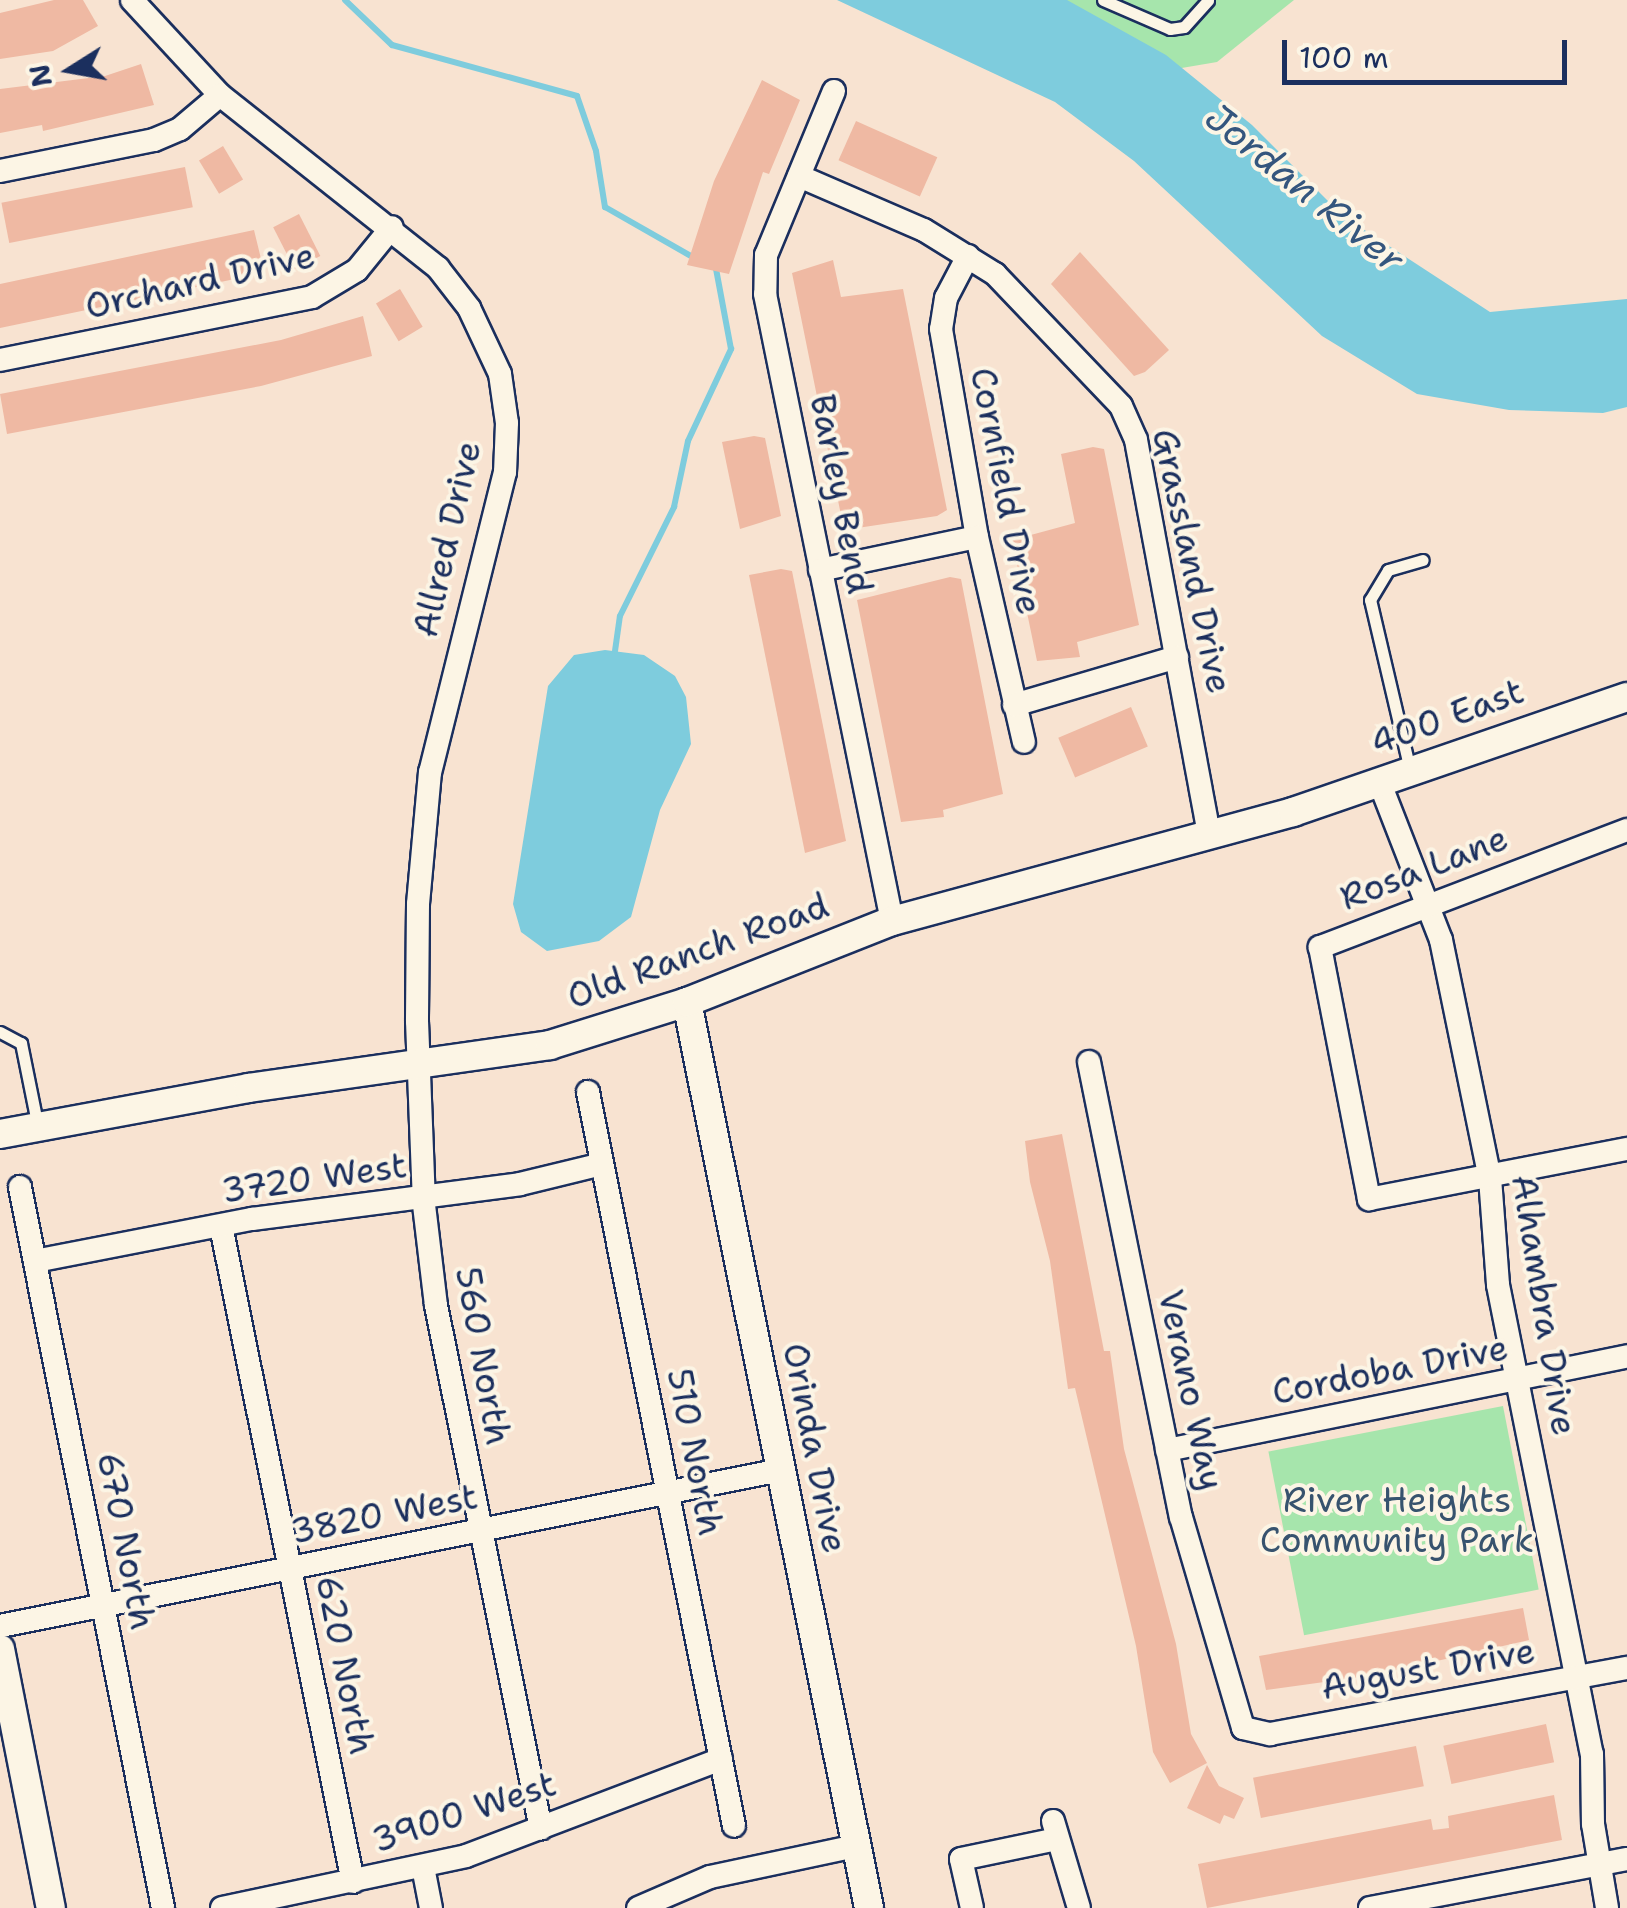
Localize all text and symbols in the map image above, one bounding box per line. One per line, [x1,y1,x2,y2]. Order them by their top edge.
north arrow [20,20,120,120]
scale bar [1287,20,1572,82]
text: 100 m [1299,37,1389,78]
text: N [20,61,61,90]
water label: Jordan River [1196,94,1414,282]
street label: Orchard Drive [81,234,319,328]
street label: Cornfield Drive [961,364,1051,618]
street label: Barley Bend [801,391,881,597]
street label: Grassland Drive [1143,425,1241,697]
street label: Allred Drive [404,437,490,641]
street label: 400 East [1365,670,1529,764]
street label: Rosa Lane [1334,817,1514,919]
street label: Old Ranch Road [562,884,834,1018]
street label: 3720 West [219,1144,409,1212]
street label: Alhambra Drive [1503,1172,1585,1438]
street label: 560 North [447,1264,519,1448]
street label: Verano Way [1149,1286,1233,1494]
street label: Cordoba Drive [1269,1327,1511,1413]
street label: Orinda Drive [774,1340,856,1556]
street label: 510 North [658,1365,732,1539]
street label: 670 North [88,1449,164,1633]
street label: 3820 West [287,1475,481,1553]
park label: River Heights Community Park [1260,1479,1534,1561]
street label: 620 North [307,1572,383,1758]
street label: August Drive [1318,1630,1538,1708]
street label: 3900 West [367,1763,561,1861]

